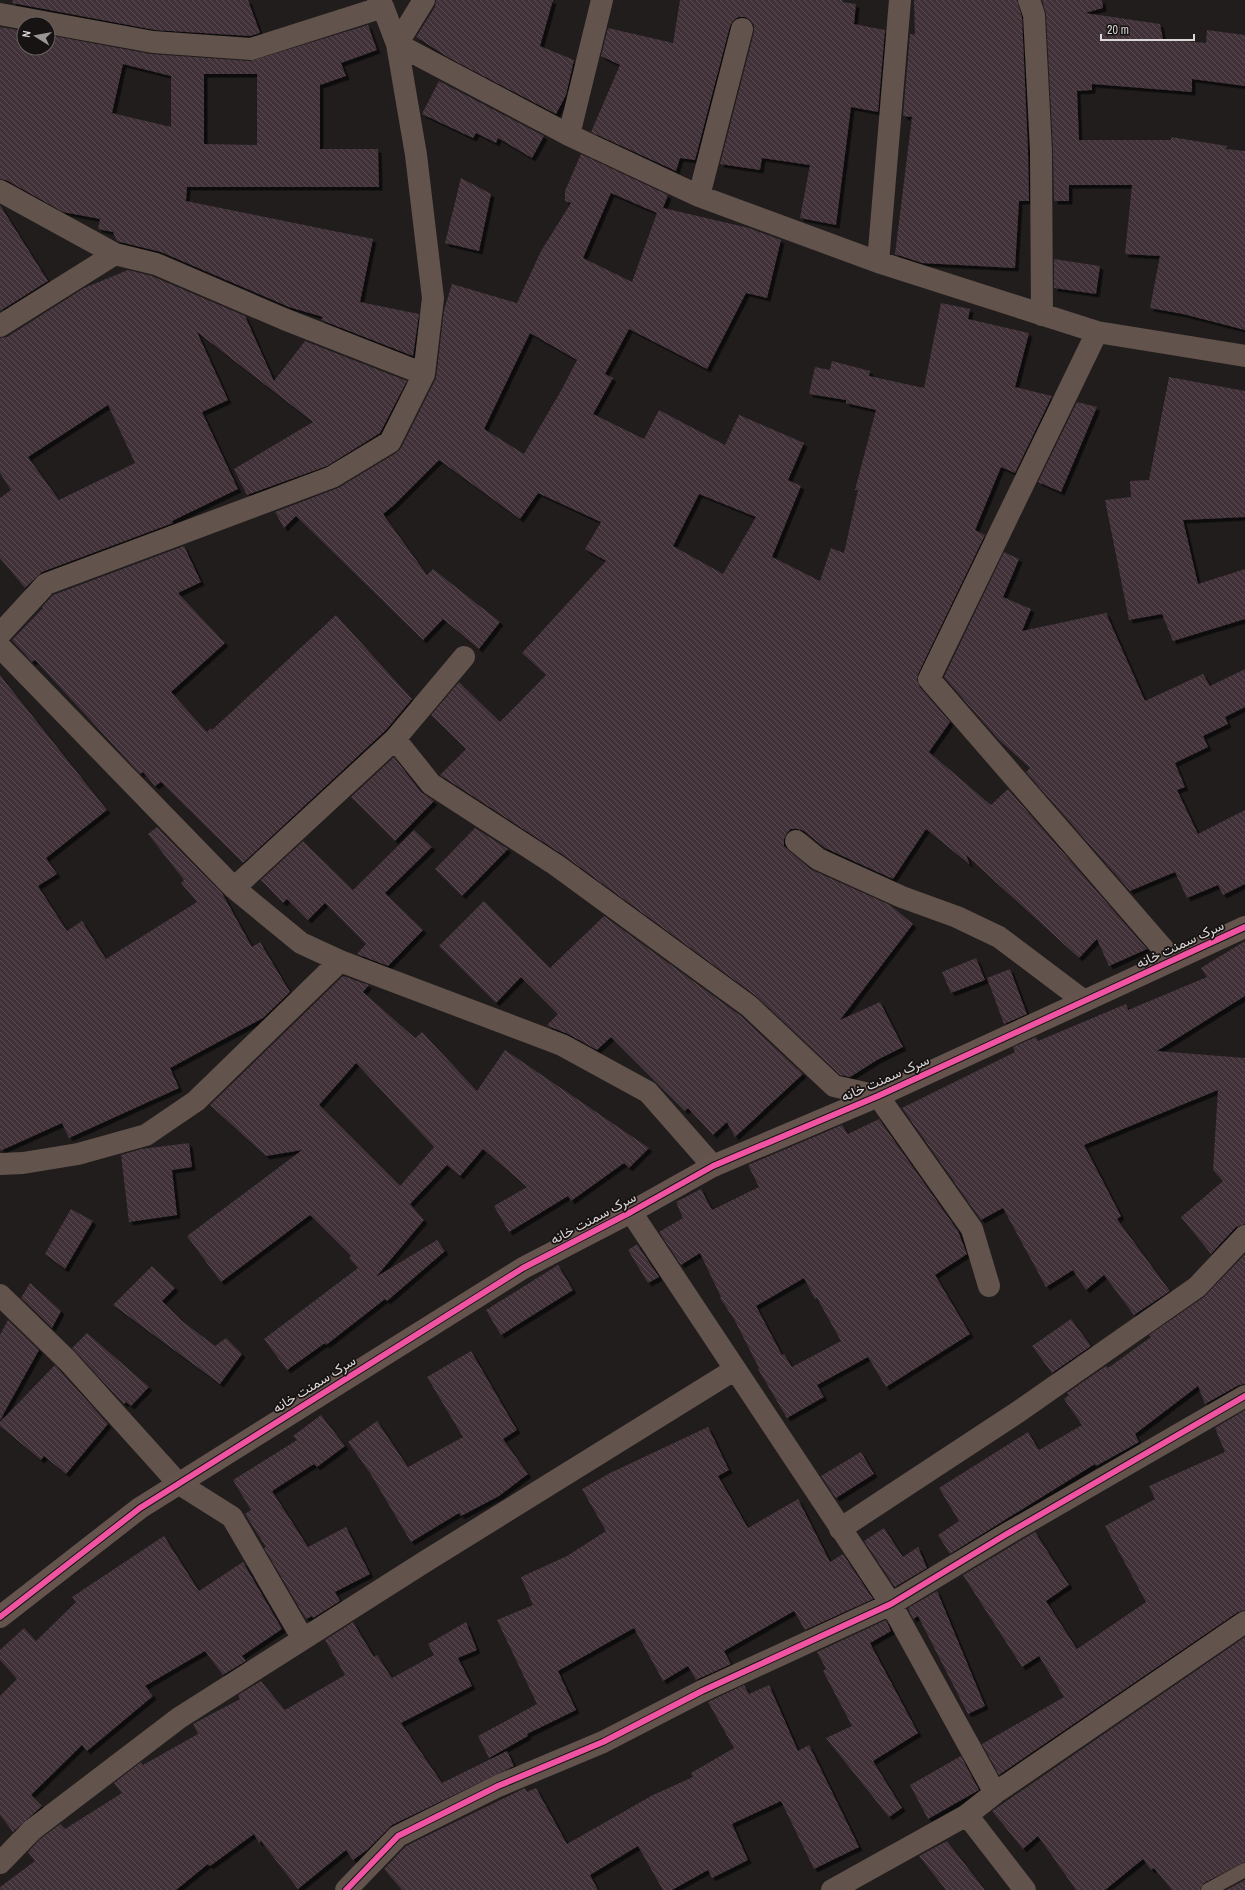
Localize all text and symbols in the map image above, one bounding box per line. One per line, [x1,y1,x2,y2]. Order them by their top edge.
north arrow [16,16,56,56]
scale bar [1101,16,1194,42]
text: 20 m [1107,22,1129,38]
text: N [19,30,34,39]
street label: سرک سمنت خانه [1133,916,1227,972]
street label: سرک سمنت خانه [838,1050,932,1106]
street label: سرک سمنت خانه [547,1188,639,1248]
street label: سرک سمنت خانه [269,1351,359,1417]

